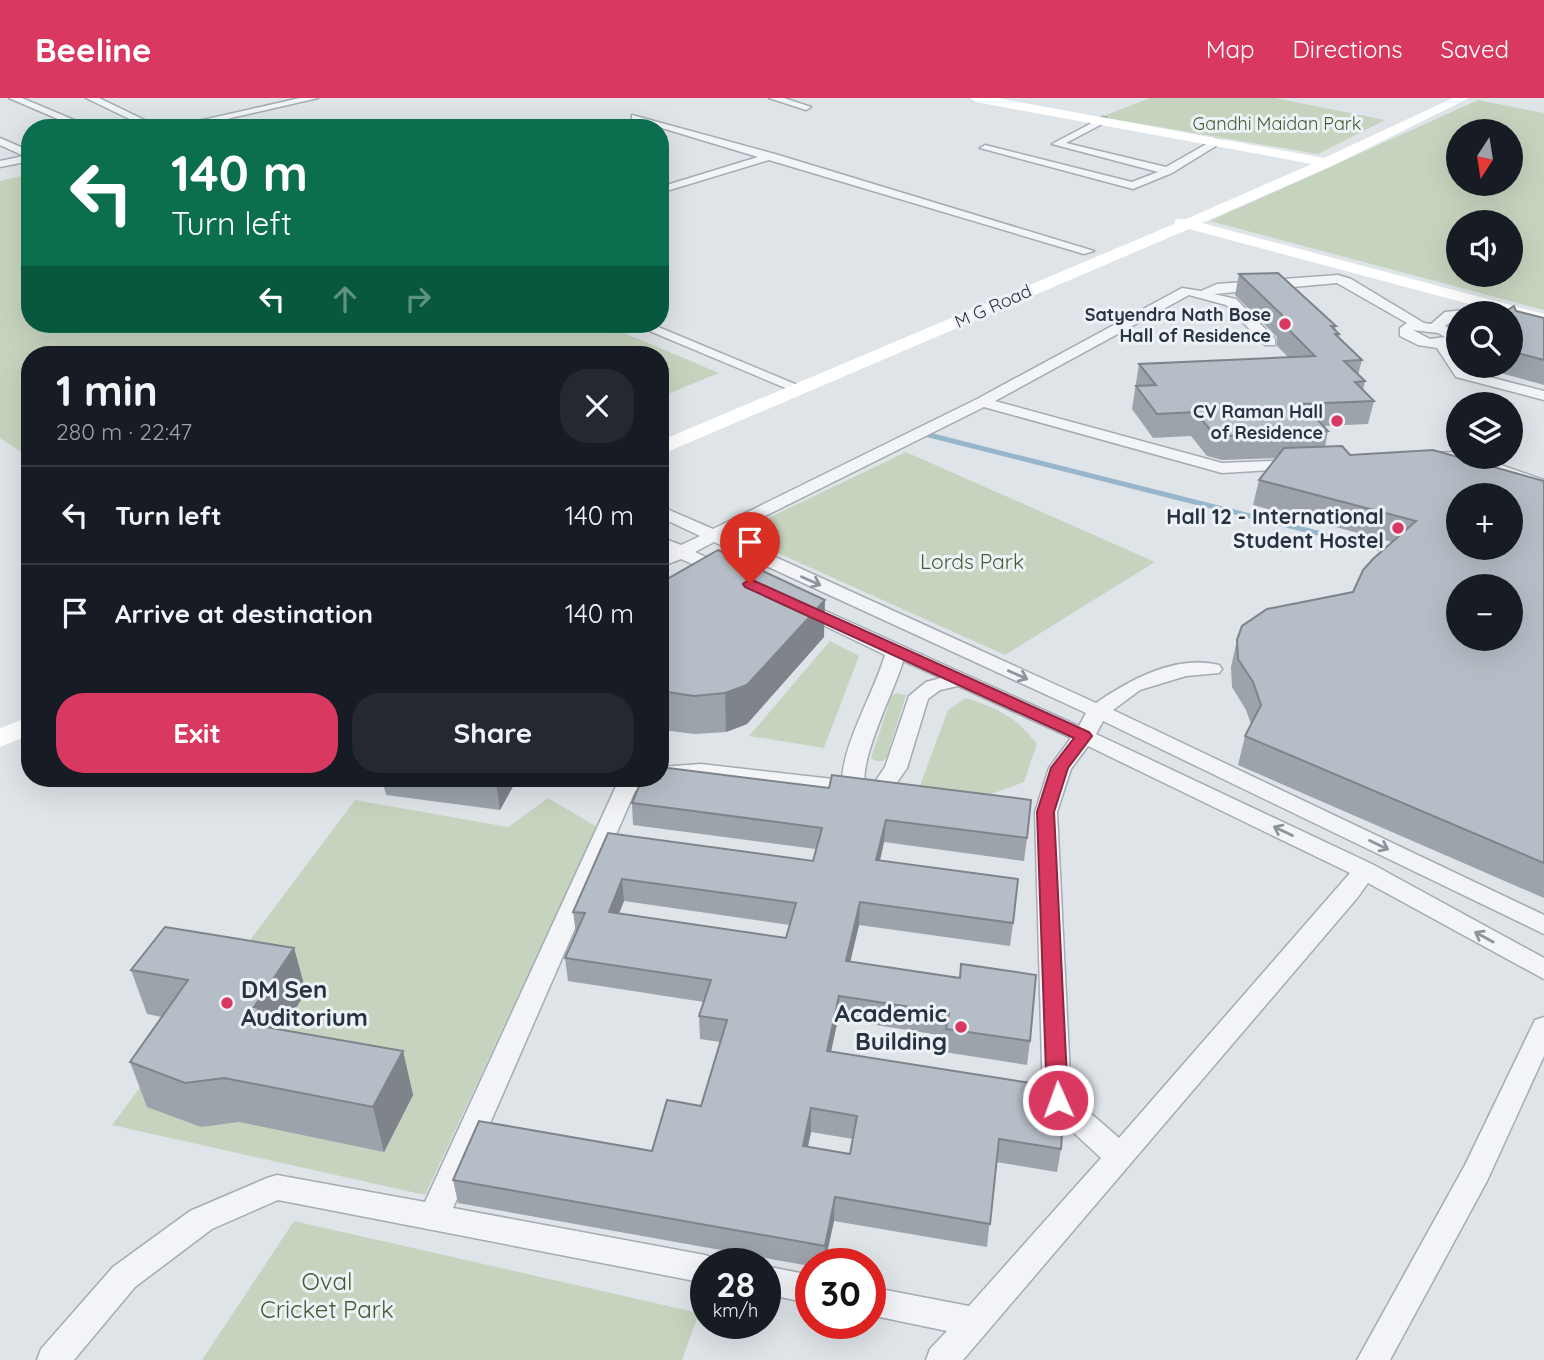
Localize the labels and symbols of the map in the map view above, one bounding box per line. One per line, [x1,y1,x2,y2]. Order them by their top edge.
park label: Gandhi Maidan Park [1193,112,1361,135]
north arrow [1446,119,1522,196]
street label: M G Road [951,279,1035,333]
place label: Satyendra Nath Bose Hall of Residence [1085,303,1271,347]
marker: Satyendra Nath Bose Hall of Residence [1277,316,1293,332]
place label: CV Raman Hall of Residence [1193,400,1323,444]
marker: CV Raman Hall of Residence [1329,413,1345,429]
place label: Hall 12 - International Student Hostel [1166,503,1384,553]
pin [720,512,780,584]
marker: Hall 12 - International Student Hostel [1390,520,1406,536]
park label: Lords Park [920,548,1024,574]
one-way arrow [799,575,821,588]
one-way arrow [1007,669,1028,682]
one-way arrow [1273,824,1294,838]
one-way arrow [1368,839,1389,852]
one-way arrow [1475,930,1495,944]
place label: DM Sen Auditorium [241,974,368,1032]
marker: DM Sen Auditorium [219,995,235,1011]
place label: Academic Building [835,998,947,1056]
marker: Academic Building [953,1019,969,1035]
position arrow [1021,1063,1095,1137]
speed limit sign: 30 [795,1248,886,1339]
park label: Oval Cricket Park [260,1266,394,1324]

